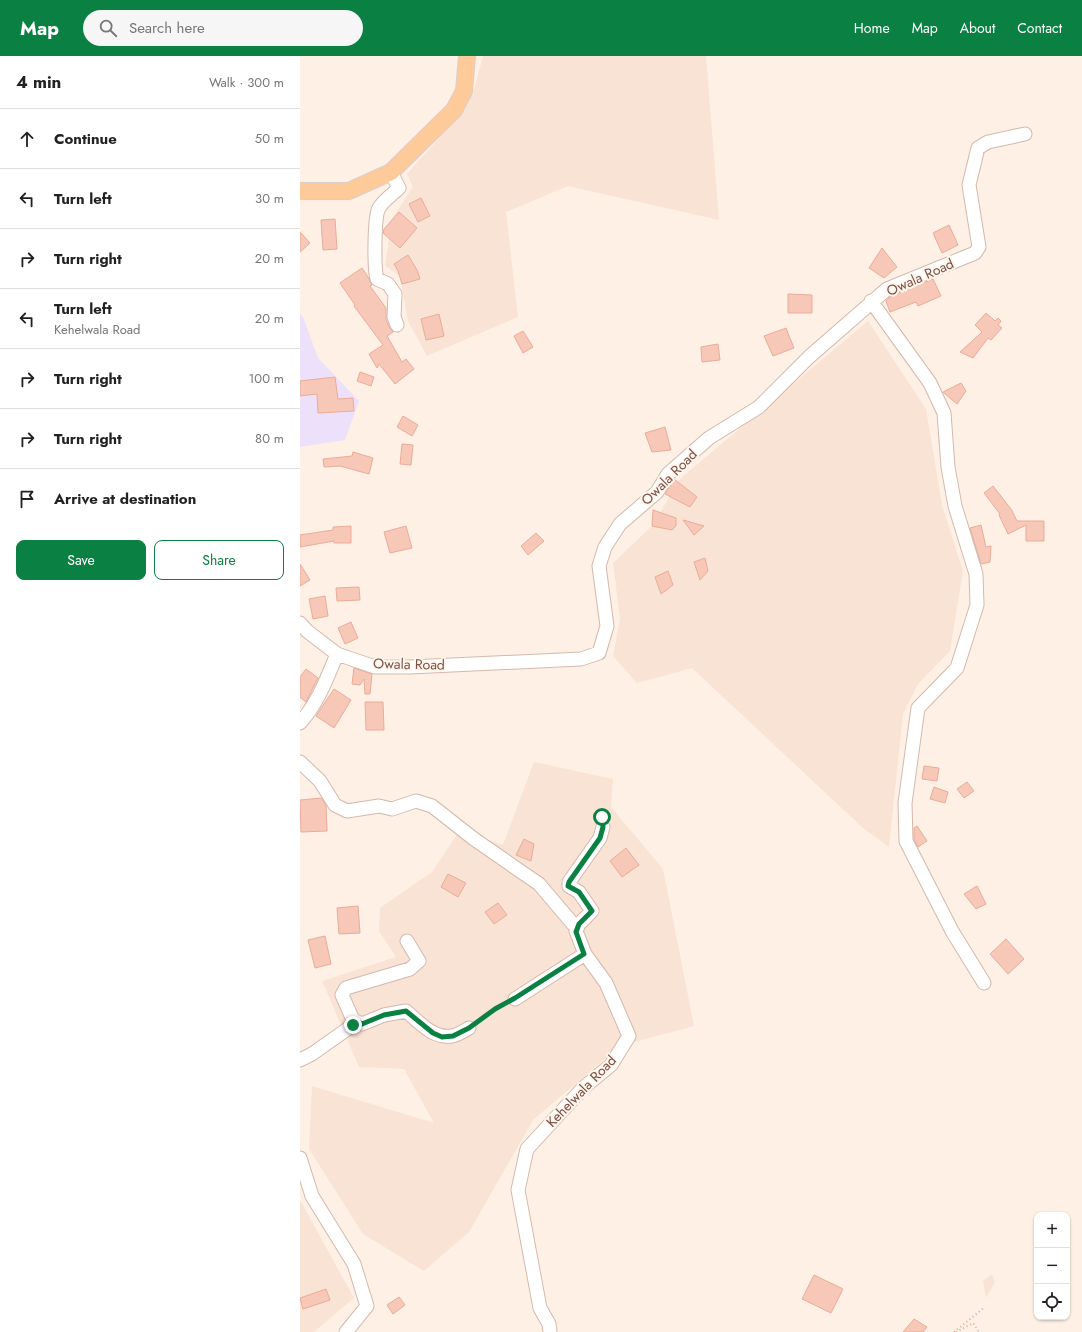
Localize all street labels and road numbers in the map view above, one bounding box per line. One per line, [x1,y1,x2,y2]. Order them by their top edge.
street label: Owala Road [883,253,957,301]
street label: Owala Road [637,445,701,509]
street label: Owala Road [373,653,445,675]
street label: Kehelwala Road [541,1051,621,1131]

